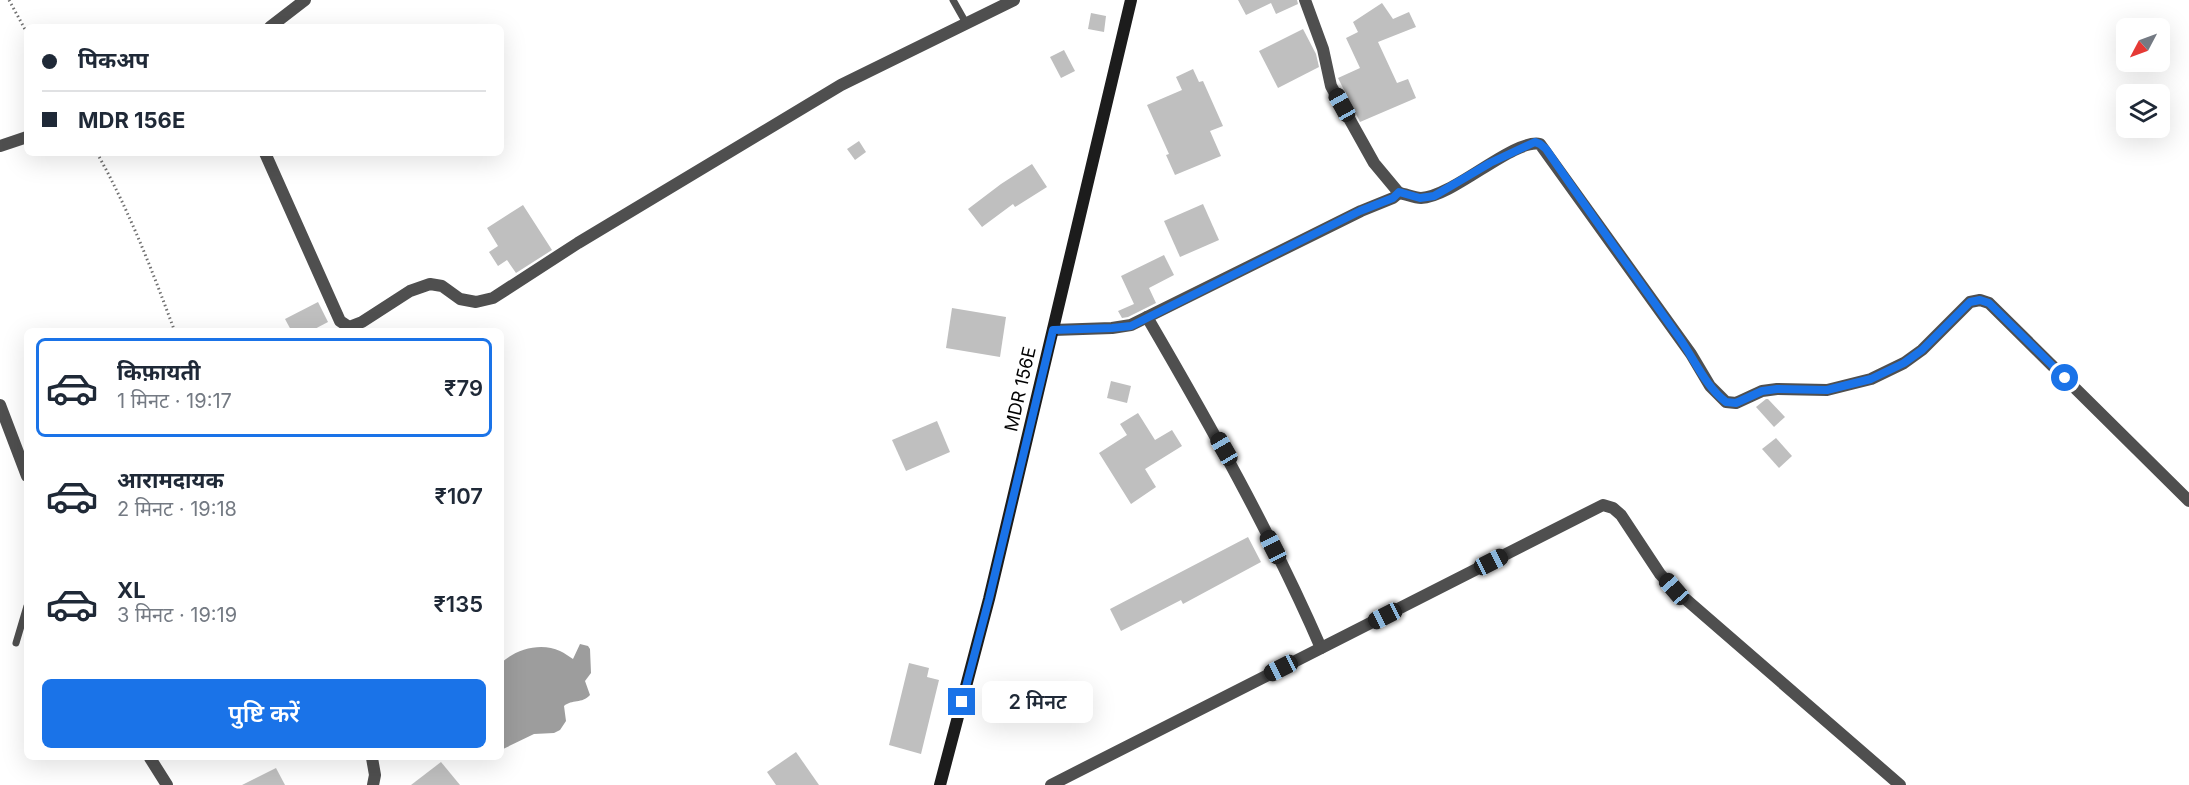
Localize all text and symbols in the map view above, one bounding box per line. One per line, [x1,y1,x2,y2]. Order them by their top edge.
north arrow [2116,18,2170,72]
map controls [2116,18,2170,138]
text: पिकअप [78,47,149,73]
button: layers [2116,84,2170,138]
car [1325,85,1359,125]
text: MDR 156E [78,107,185,133]
street label: MDR 156E [1000,345,1040,433]
text: किफ़ायती [117,359,201,385]
icon: car [45,361,99,415]
route start [2051,364,2078,391]
text: ₹79 [444,375,483,401]
text: 1 मिनट · 19:17 [117,389,232,413]
car [1207,429,1241,469]
text: आरामदायक [117,467,224,493]
icon: car [45,469,99,523]
text: ₹107 [435,483,483,509]
text: 2 मिनट · 19:18 [117,497,237,521]
car [1257,527,1289,567]
car [1471,546,1511,578]
car [1655,570,1693,608]
icon: car [45,577,99,631]
text: XL [117,577,146,603]
text: ₹135 [434,591,483,617]
car [1365,600,1405,632]
text: 3 मिनट · 19:19 [117,603,237,627]
car [1261,652,1301,684]
button: पुष्टि करें [42,679,486,748]
callout: 2 मिनट [983,681,1094,723]
route end [948,688,975,715]
text: 2 मिनट [1008,690,1067,714]

